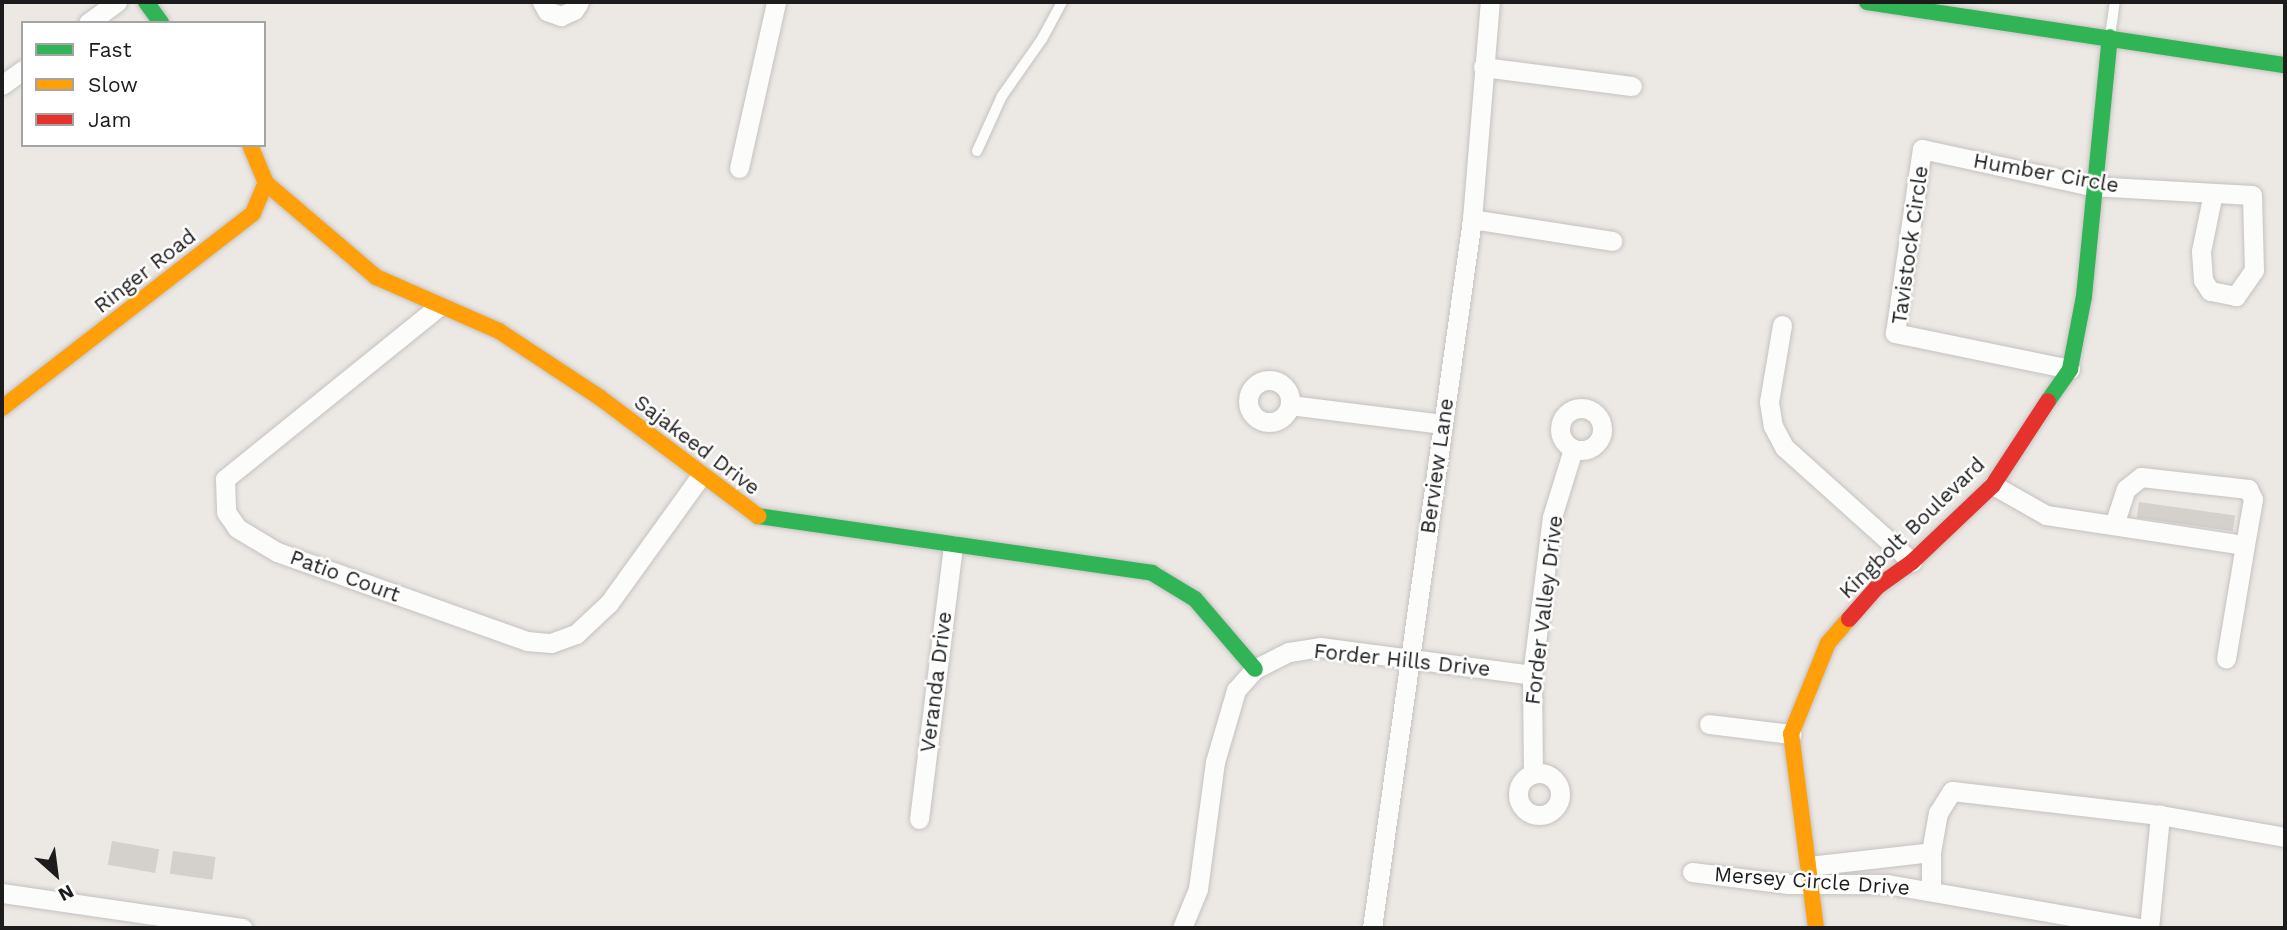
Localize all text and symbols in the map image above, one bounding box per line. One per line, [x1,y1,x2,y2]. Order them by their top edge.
legend [21,21,266,147]
text: Fast [88,37,132,62]
text: Slow [88,72,138,97]
text: Jam [88,107,131,132]
street label: Humber Circle [1971,148,2121,198]
street label: Tavistock Circle [1886,164,1934,326]
street label: Ringer Road [89,223,201,319]
street label: Sajakeed Drive [629,390,765,500]
street label: Berview Lane [1415,396,1459,536]
street label: Kingbolt Boulevard [1834,452,1990,604]
street label: Forder Valley Drive [1520,513,1568,707]
street label: Patio Court [287,544,403,608]
street label: Veranda Drive [915,610,957,754]
street label: Forder Hills Drive [1312,638,1492,682]
north arrow [21,839,91,909]
street label: Mersey Circle Drive [1713,862,1911,900]
text: N [54,880,78,906]

